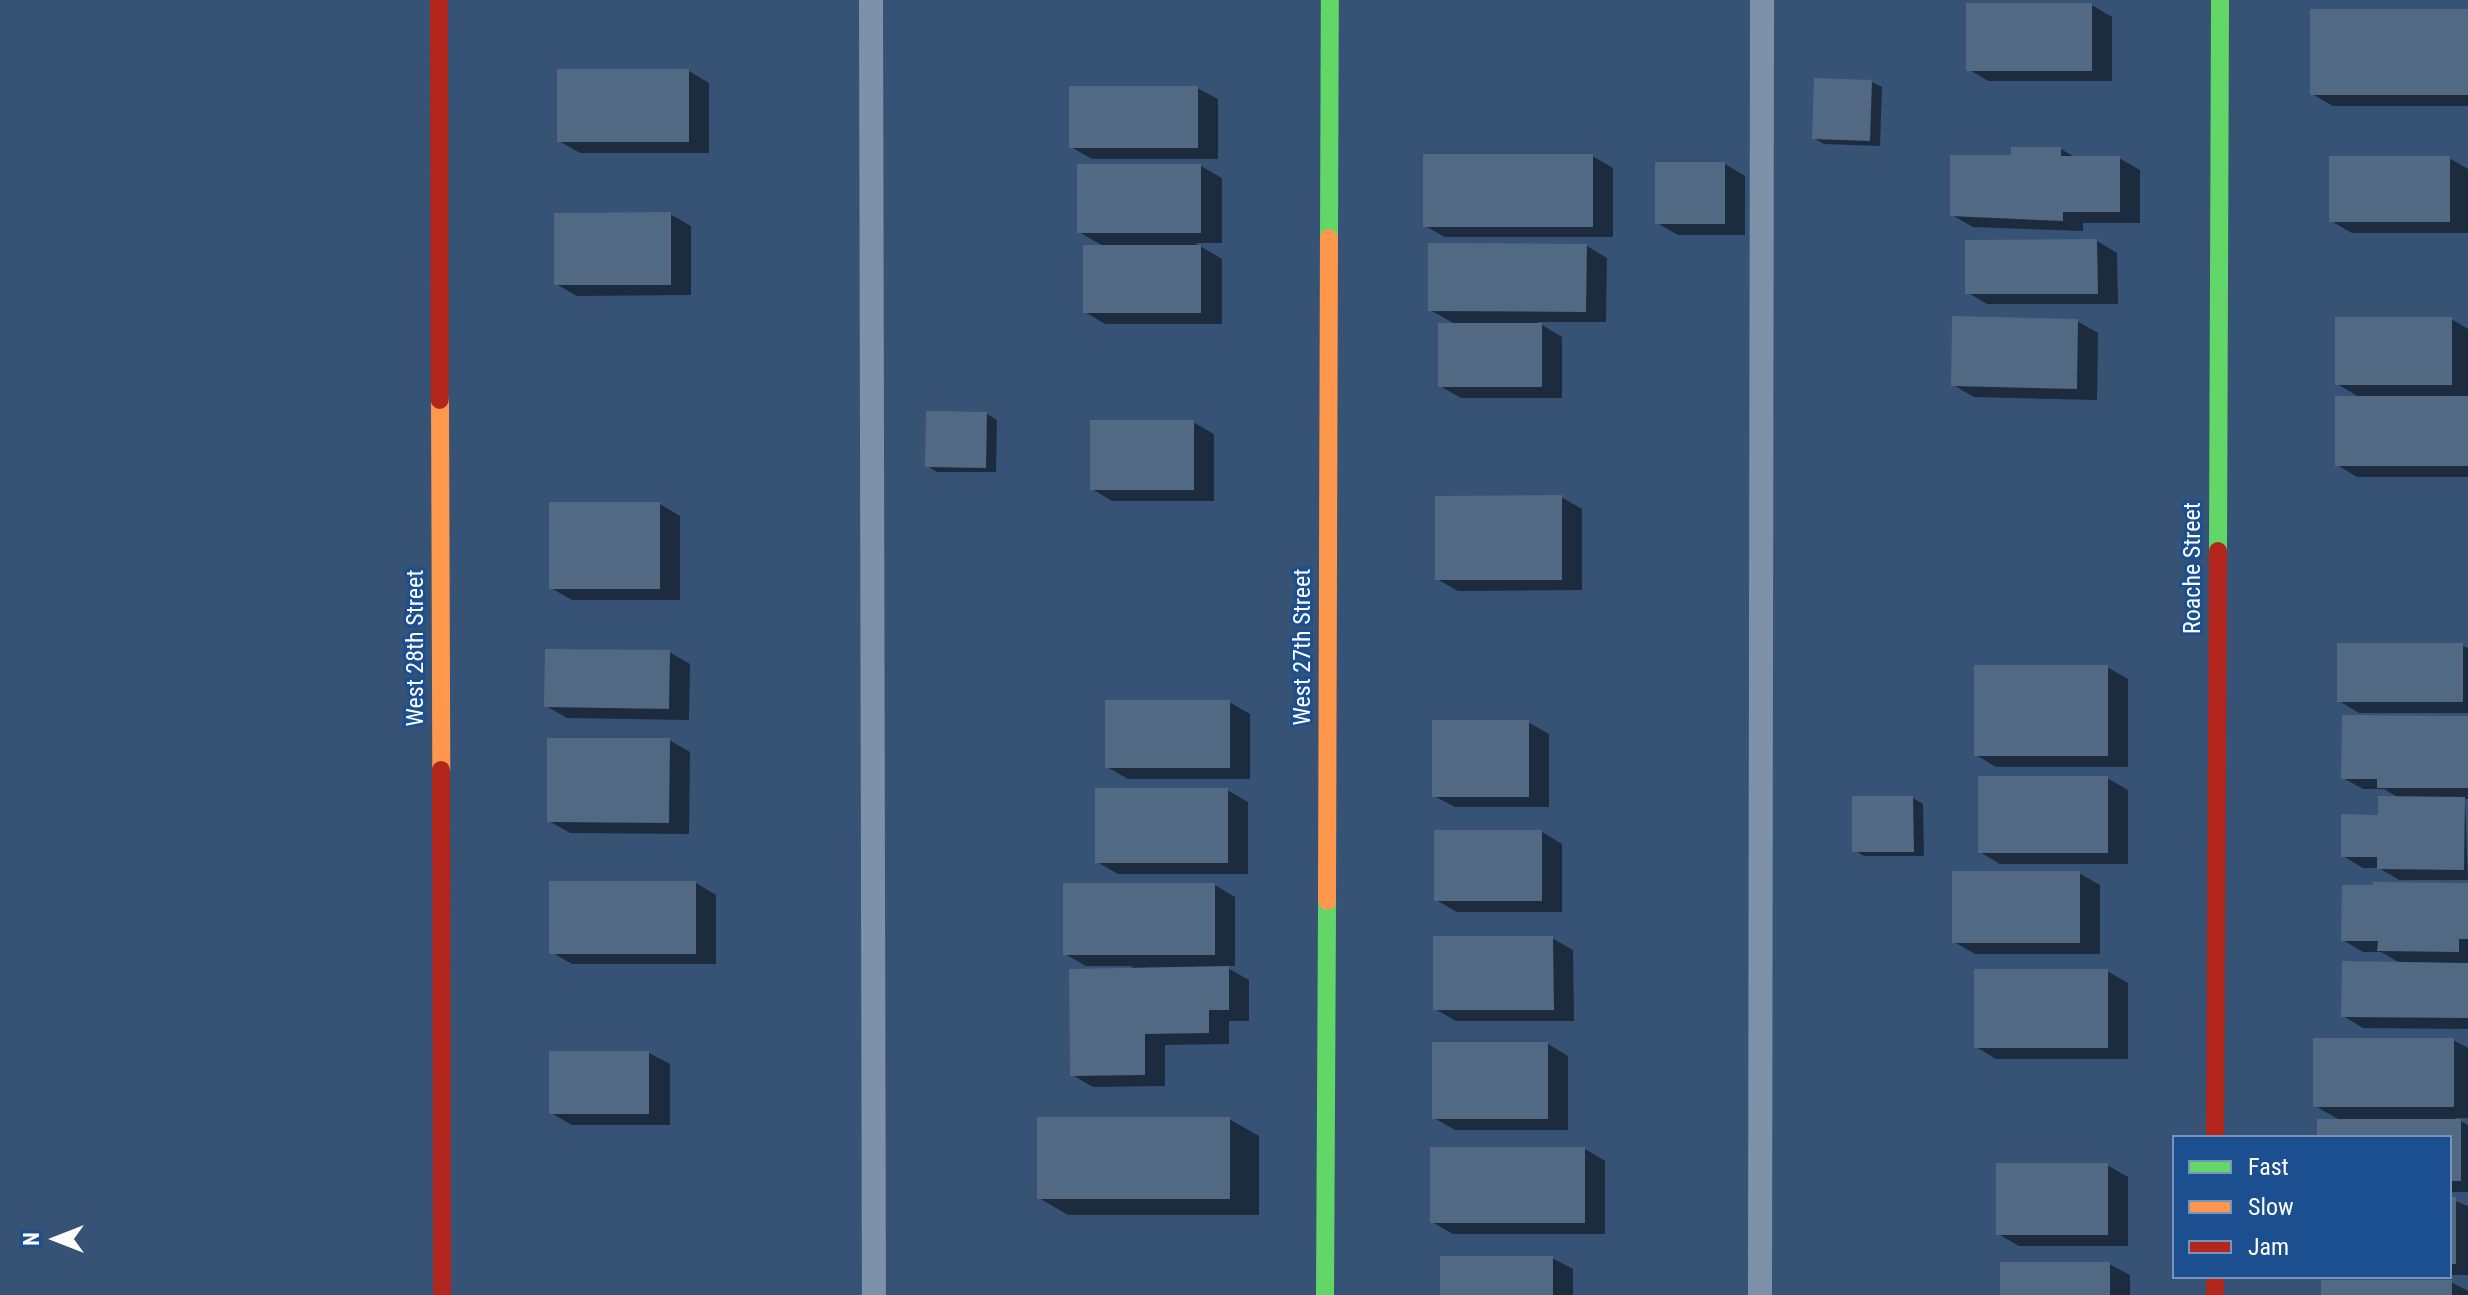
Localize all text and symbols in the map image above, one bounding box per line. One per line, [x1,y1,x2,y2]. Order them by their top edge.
street label: Roache Street [2179,502,2207,634]
street label: West 27th Street [1289,569,1317,725]
street label: West 28th Street [402,570,430,726]
legend [2172,1135,2452,1279]
text: Fast [2248,1153,2289,1181]
text: Slow [2248,1193,2294,1221]
north arrow [16,1199,96,1279]
text: N [19,1232,44,1246]
text: Jam [2248,1233,2289,1261]

